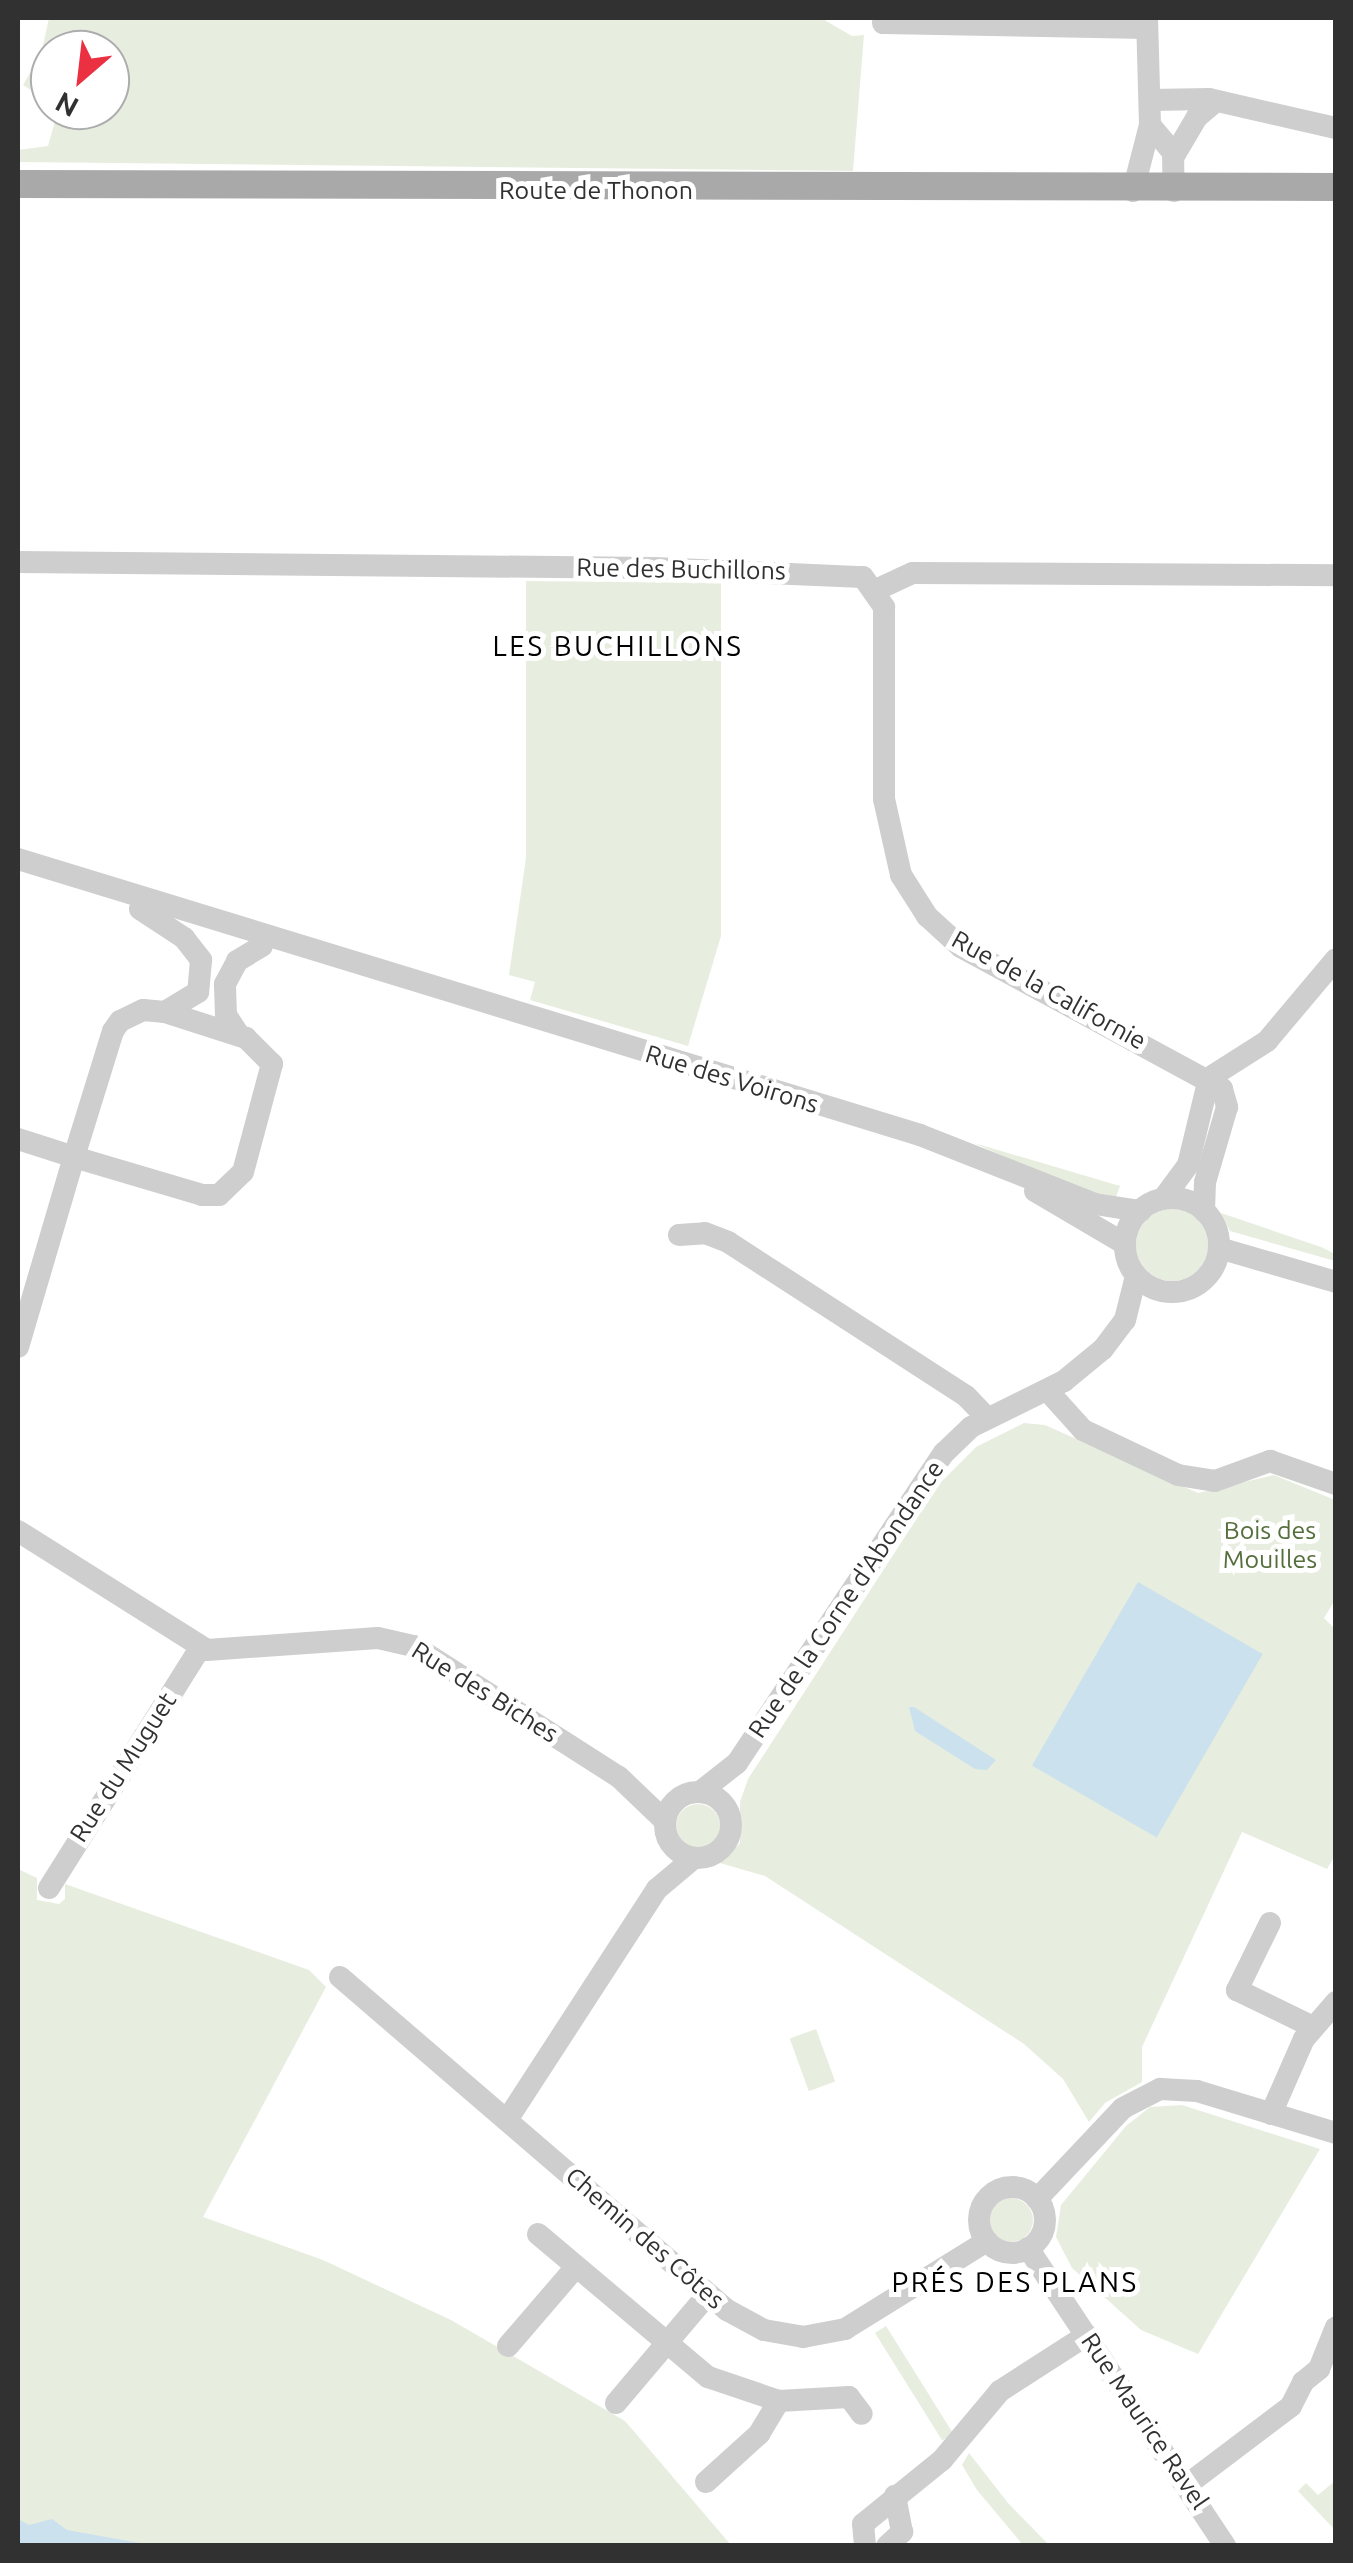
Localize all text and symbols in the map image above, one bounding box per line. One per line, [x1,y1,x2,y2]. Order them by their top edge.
north arrow [30,30,130,130]
text: N [50,87,83,124]
street label: Route de Thonon [499,175,693,205]
street label: Rue des Buchillons [576,552,786,586]
district label: LES BUCHILLONS [493,629,743,663]
street label: Rue de la Californie [947,924,1151,1056]
street label: Rue des Voirons [642,1038,822,1120]
street label: Rue de la Corne d'Abondance [742,1455,950,1743]
park label: Bois des Mouilles [1223,1516,1317,1575]
street label: Rue des Biches [406,1635,564,1749]
street label: Rue du Muguet [64,1687,182,1847]
street label: Chemin des Côtes [560,2161,730,2315]
district label: PRÉS DES PLANS [891,2265,1139,2299]
street label: Rue Maurice Ravel [1075,2327,1215,2515]

